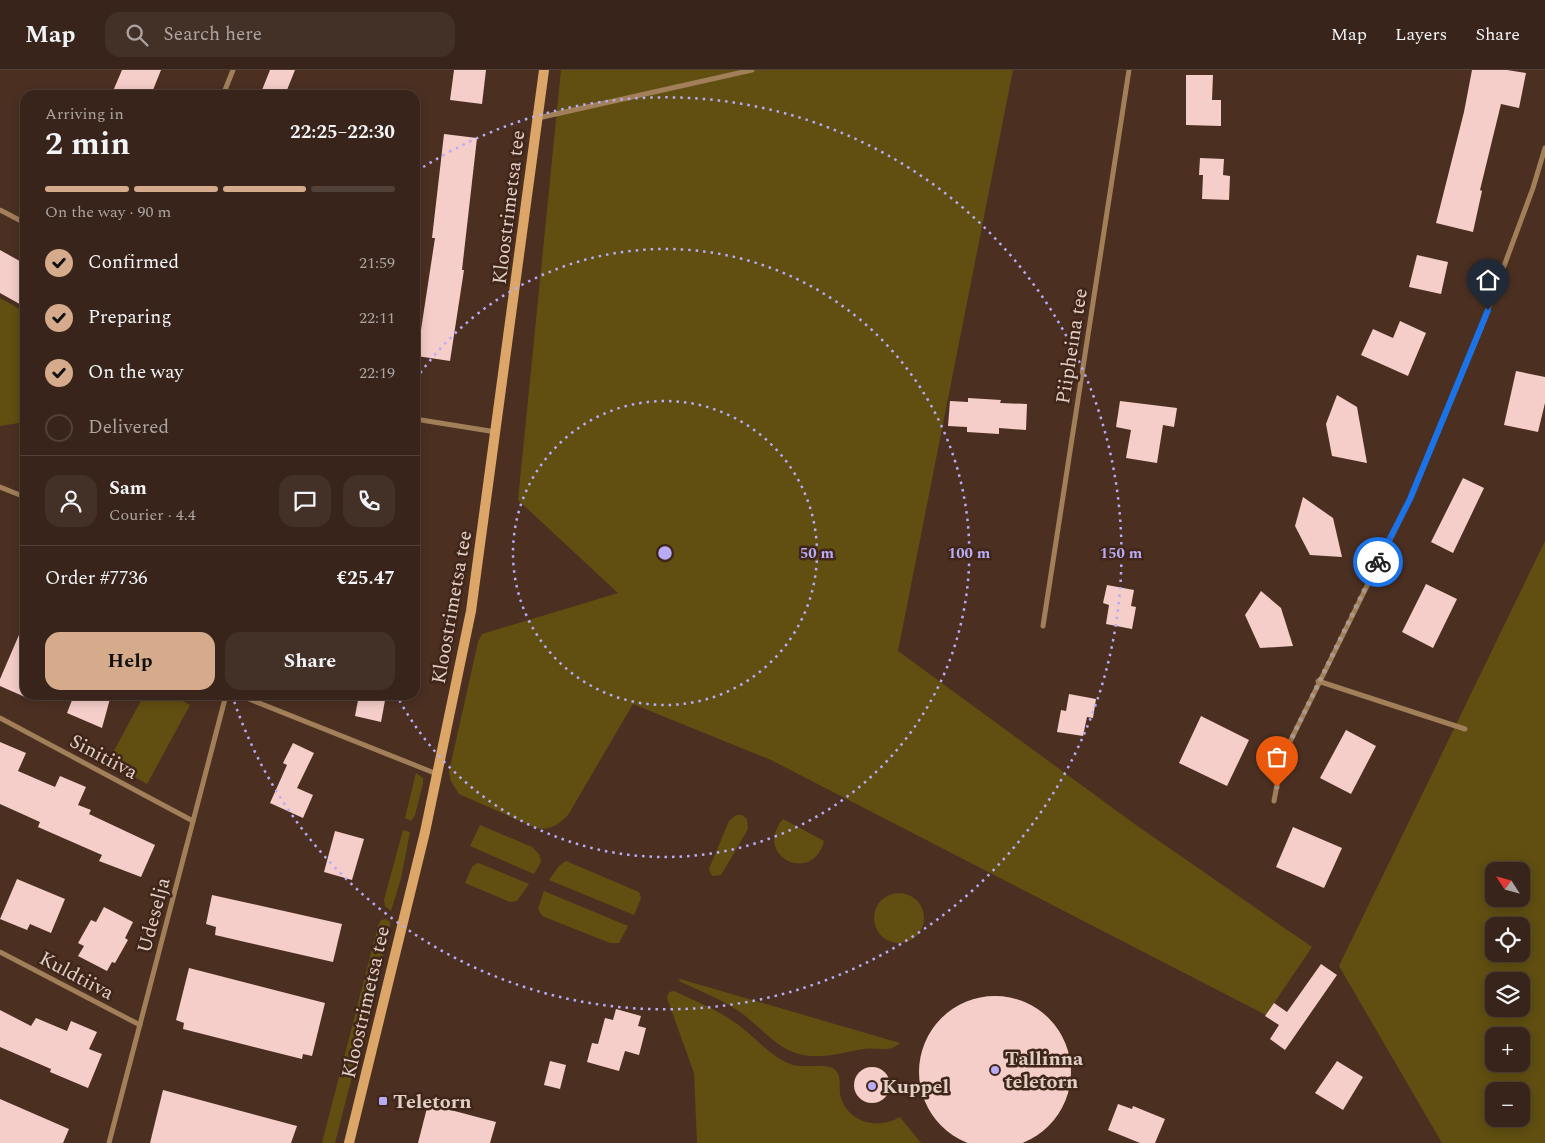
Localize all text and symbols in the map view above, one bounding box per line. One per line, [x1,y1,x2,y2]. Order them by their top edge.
search box [105,12,455,57]
text: Map [25,17,75,53]
text: Search here [163,20,262,49]
icon: search [123,21,151,49]
text: Map [1331,21,1367,48]
text: Layers [1395,21,1447,48]
text: Share [1475,21,1520,48]
text: Arriving in [45,102,124,126]
text: 22:25–22:30 [290,118,395,147]
text: 2 min [45,120,130,169]
street label: Kloostrimetsa tee [485,128,533,286]
text: On the way · 90 m [45,200,171,224]
text: Confirmed [88,248,179,277]
icon: check [45,249,73,277]
text: 21:59 [359,251,395,275]
pin [1467,259,1509,310]
icon: home [1474,266,1502,294]
street label: Piipheina tee [1048,286,1096,406]
text: Preparing [88,303,172,332]
icon: check [45,304,73,332]
text: 22:11 [359,306,395,330]
text: On the way [88,358,184,387]
icon: check [45,359,73,387]
text: 22:19 [359,361,395,385]
text: Delivered [88,413,169,442]
text: Sam [109,474,147,503]
button: person [45,475,97,527]
button: chat [279,475,331,527]
button: phone [343,475,395,527]
text: Courier · 4.4 [109,503,196,527]
street label: Kloostrimetsa tee [424,528,480,686]
courier [1353,537,1403,587]
text: 50 m [800,542,835,565]
text: 100 m [948,542,991,565]
text: 150 m [1100,542,1143,565]
centre of rings [656,544,674,562]
icon: bike [1364,548,1392,576]
text: Order #7736 [45,564,148,593]
text: €25.47 [337,564,395,593]
button: Help [45,632,215,690]
button: Share [225,632,395,690]
street label: Sinitiiva [64,726,143,788]
pin [1256,736,1298,787]
icon: bag [1263,743,1291,771]
north arrow [1485,862,1530,908]
map controls [1485,862,1530,1127]
street label: Udeselja [130,874,178,956]
button: locate [1485,917,1530,962]
street label: Kloostrimetsa tee [334,923,398,1081]
street label: Kuldtiiva [34,944,120,1008]
button: layers [1485,972,1530,1017]
button: + [1485,1027,1530,1072]
place label: Tallinna teletorn [1005,1044,1084,1097]
marker: Tallinna teletorn [989,1064,1001,1076]
place label: Kuppel [882,1072,949,1102]
marker: Kuppel [866,1080,878,1092]
button: − [1485,1082,1530,1127]
place label: Teletorn [393,1087,472,1117]
marker: Teletorn [377,1095,389,1107]

